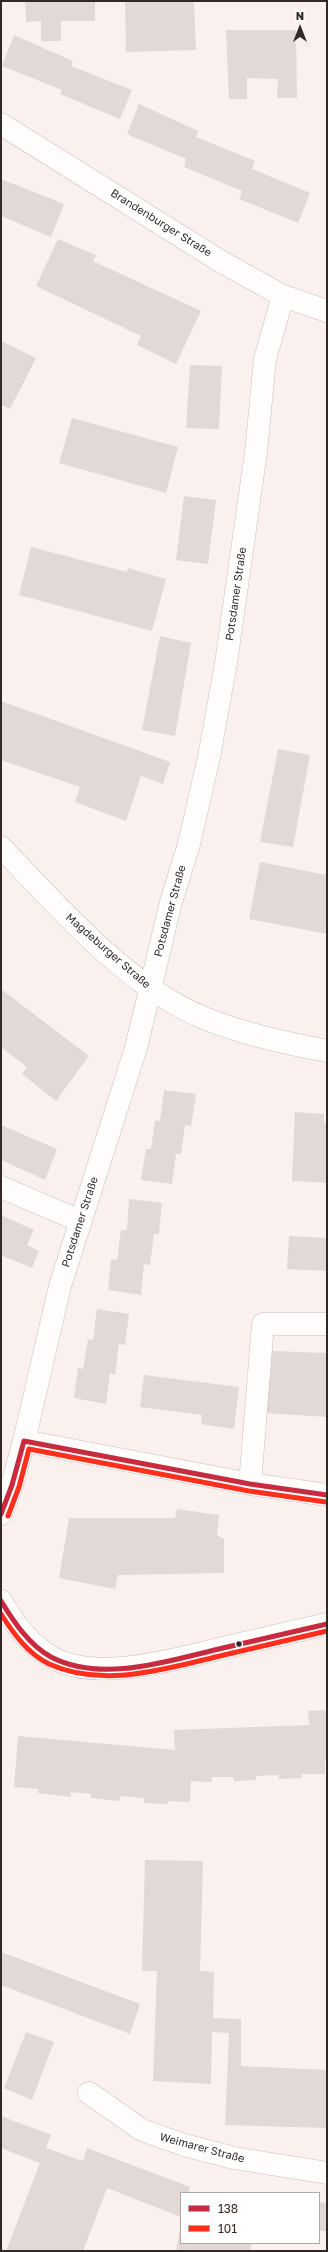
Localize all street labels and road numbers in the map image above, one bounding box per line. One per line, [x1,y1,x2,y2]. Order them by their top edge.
street label: Brandenburger Straße [108,187,214,259]
street label: Potsdamer Straße [223,546,249,642]
street label: Potsdamer Straße [151,864,189,958]
street label: Magdeburger Straße [63,911,153,991]
street label: Potsdamer Straße [59,1175,101,1269]
street label: Weimarer Straße [158,2130,246,2166]

